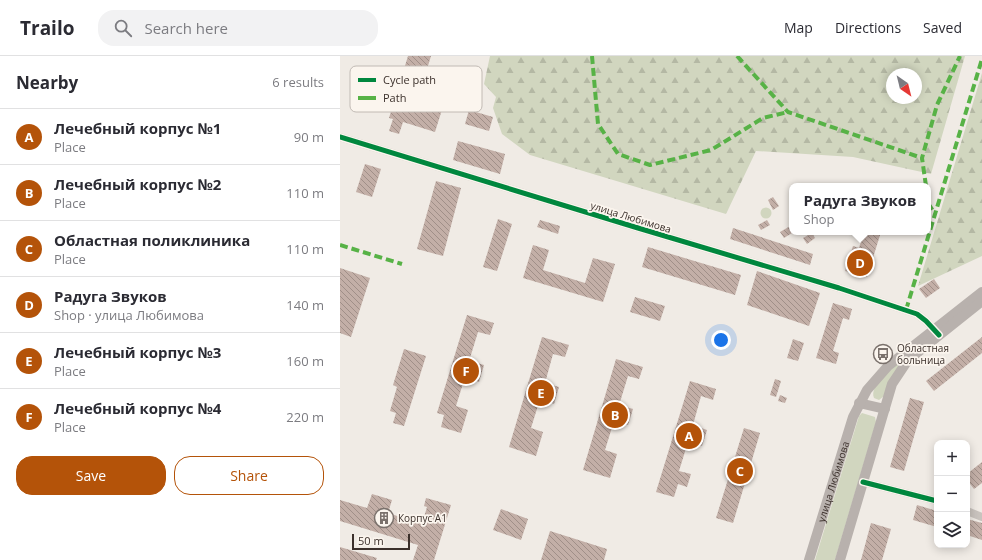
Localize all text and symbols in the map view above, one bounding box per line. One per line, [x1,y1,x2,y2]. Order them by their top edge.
search box [98,10,378,46]
text: Trailo [20,15,74,41]
icon: search [112,17,134,39]
text: Search here [144,18,228,38]
text: Map [784,18,813,37]
text: Directions [835,18,901,37]
text: Saved [923,18,962,37]
legend [350,66,482,112]
north arrow [886,68,922,104]
text: Nearby [16,71,78,94]
text: Cycle path [383,72,436,87]
text: 6 results [272,73,324,91]
text: Path [383,90,406,105]
text: Лечебный корпус №1 [54,118,221,138]
text: A [25,128,33,146]
text: 90 m [294,128,324,146]
text: Place [54,138,86,156]
text: Лечебный корпус №2 [54,174,221,194]
popup [789,183,931,235]
text: B [25,184,33,202]
text: 110 m [286,184,324,202]
text: Радуга Звуков [804,190,916,210]
text: Place [54,194,86,212]
street label: улица Любимова [589,198,673,236]
text: Shop [804,210,834,228]
text: Областная поликлиника [54,230,250,250]
text: C [25,240,33,258]
text: 110 m [286,240,324,258]
pin: D [847,248,873,278]
text: Place [54,250,86,268]
text: Радуга Звуков [54,286,167,306]
text: D [24,296,34,314]
text: 140 m [286,296,324,314]
text: Shop · улица Любимова [54,306,204,324]
your location [711,330,731,350]
place label: Областная больница [897,341,949,367]
text: Лечебный корпус №3 [54,342,221,362]
bus stop icon: Областная больница [872,343,894,365]
text: E [25,352,33,370]
text: 160 m [286,352,324,370]
pin: F [453,356,479,386]
text: Place [54,362,86,380]
pin: E [528,378,554,408]
text: Лечебный корпус №4 [54,398,221,418]
pin: B [602,400,628,430]
text: F [25,408,33,426]
text: 220 m [286,408,324,426]
text: Place [54,418,86,436]
pin: A [676,421,702,451]
street label: улица Любимова [814,439,852,524]
map controls [934,440,970,548]
button: + [934,440,970,476]
button: Save [16,456,166,495]
button: Share [174,456,324,495]
pin: C [727,456,753,486]
button: − [934,476,970,512]
building icon: Корпус А1 [373,507,395,529]
place label: Корпус А1 [398,511,447,525]
button: layers [934,512,970,548]
scale bar [352,532,410,551]
text: 50 m [358,533,384,548]

